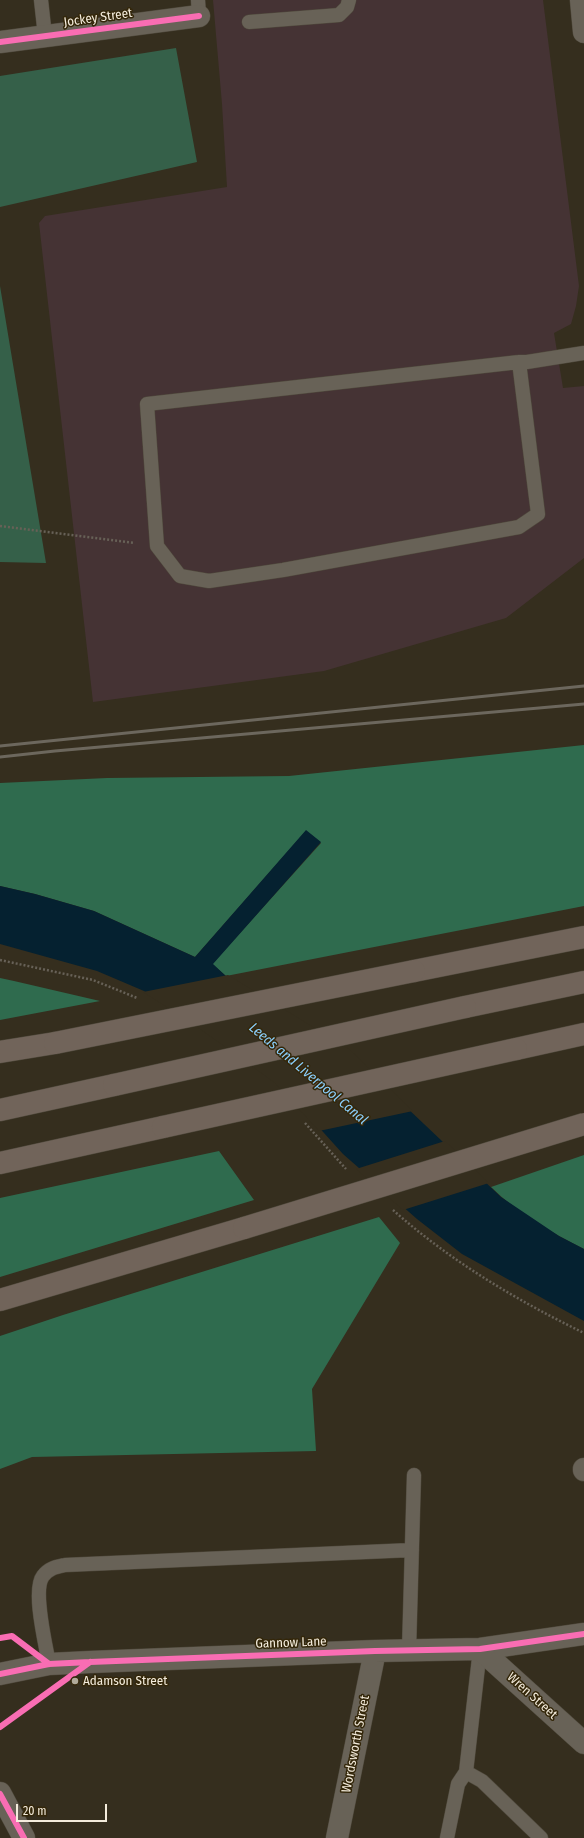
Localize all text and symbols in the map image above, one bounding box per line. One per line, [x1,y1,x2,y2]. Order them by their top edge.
street label: Jockey Street [63,5,133,31]
water label: Leeds and Liverpool Canal [245,1020,371,1128]
street label: Gannow Lane [255,1634,327,1652]
street label: Wren Street [504,1669,560,1723]
place label: Adamson Street [83,1673,167,1689]
marker: Adamson Street [70,1676,80,1686]
street label: Wordsworth Street [339,1694,373,1794]
scale bar [18,1796,109,1822]
text: 20 m [23,1804,47,1818]

